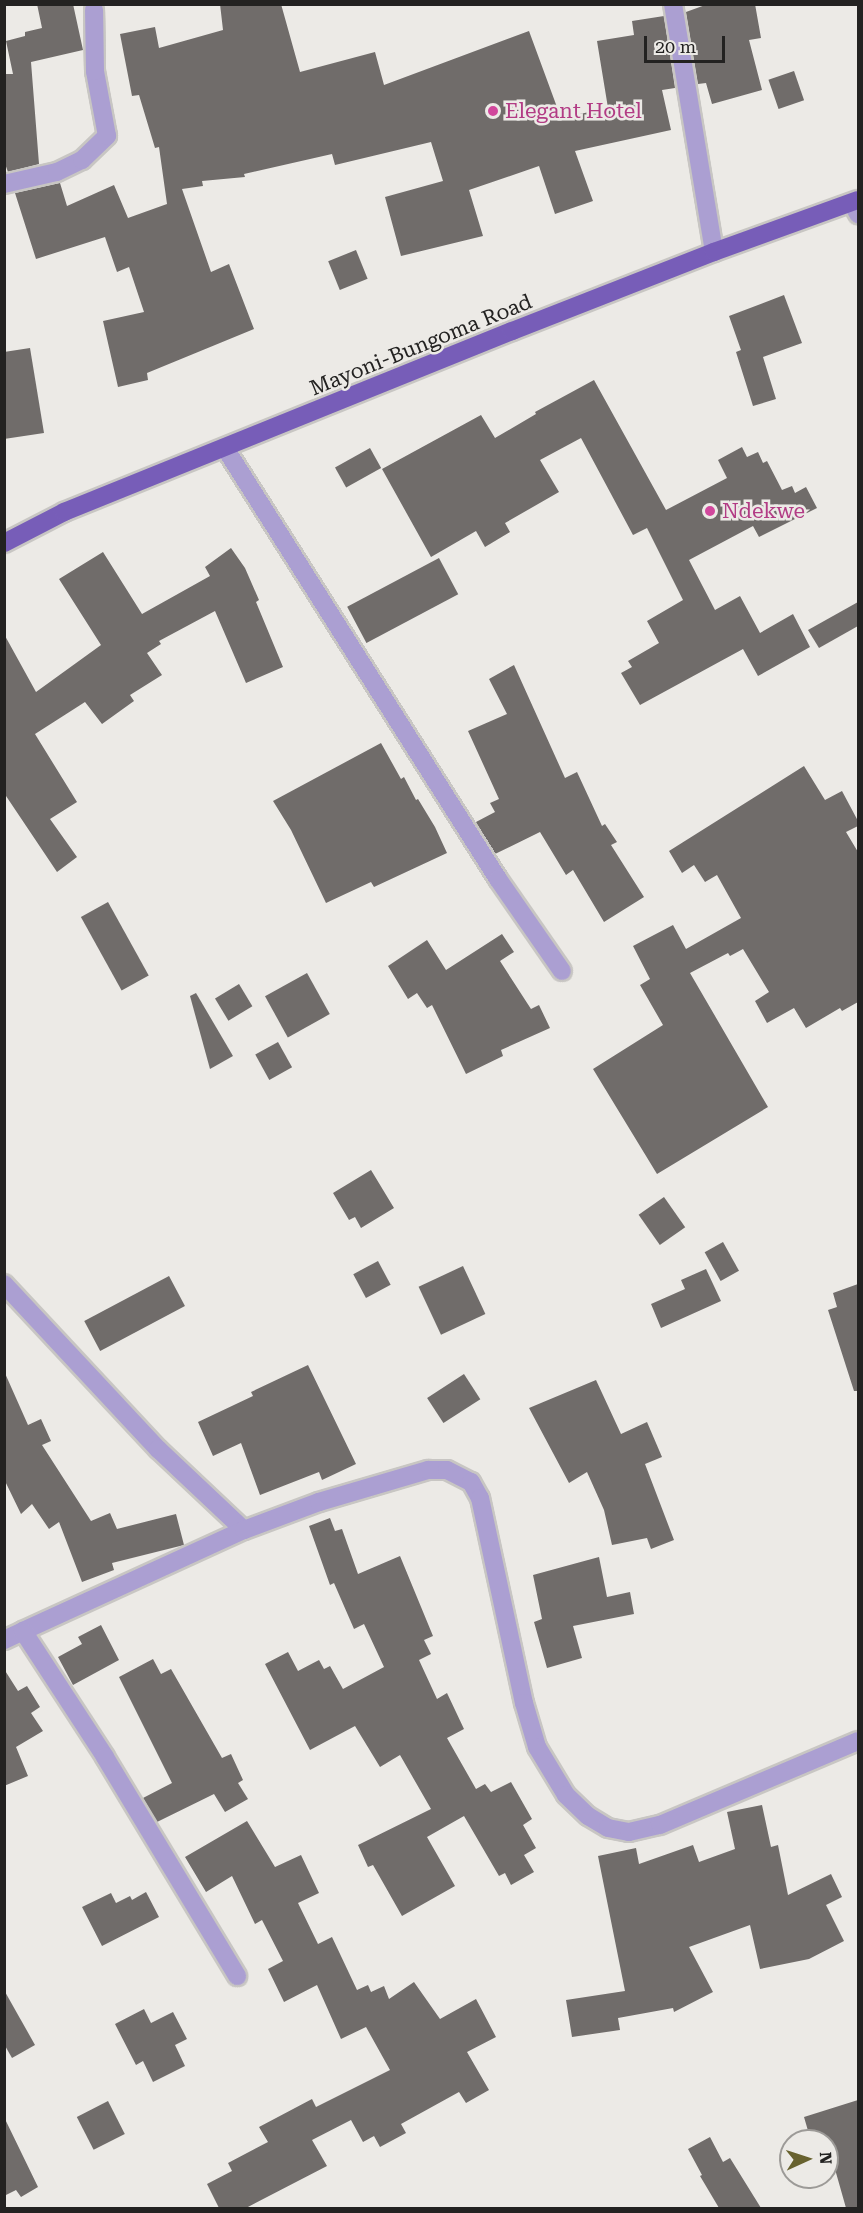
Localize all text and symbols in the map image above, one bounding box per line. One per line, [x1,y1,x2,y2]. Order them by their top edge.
scale bar [647,24,728,62]
text: 20 m [655,36,696,57]
place label: Elegant Hotel [505,98,642,124]
marker: Elegant Hotel [486,104,500,118]
street label: Mayoni-Bungoma Road [306,289,536,401]
place label: Ndekwe [722,498,805,524]
marker: Ndekwe [703,504,717,518]
north arrow [779,2129,839,2189]
text: N [816,2151,835,2165]

